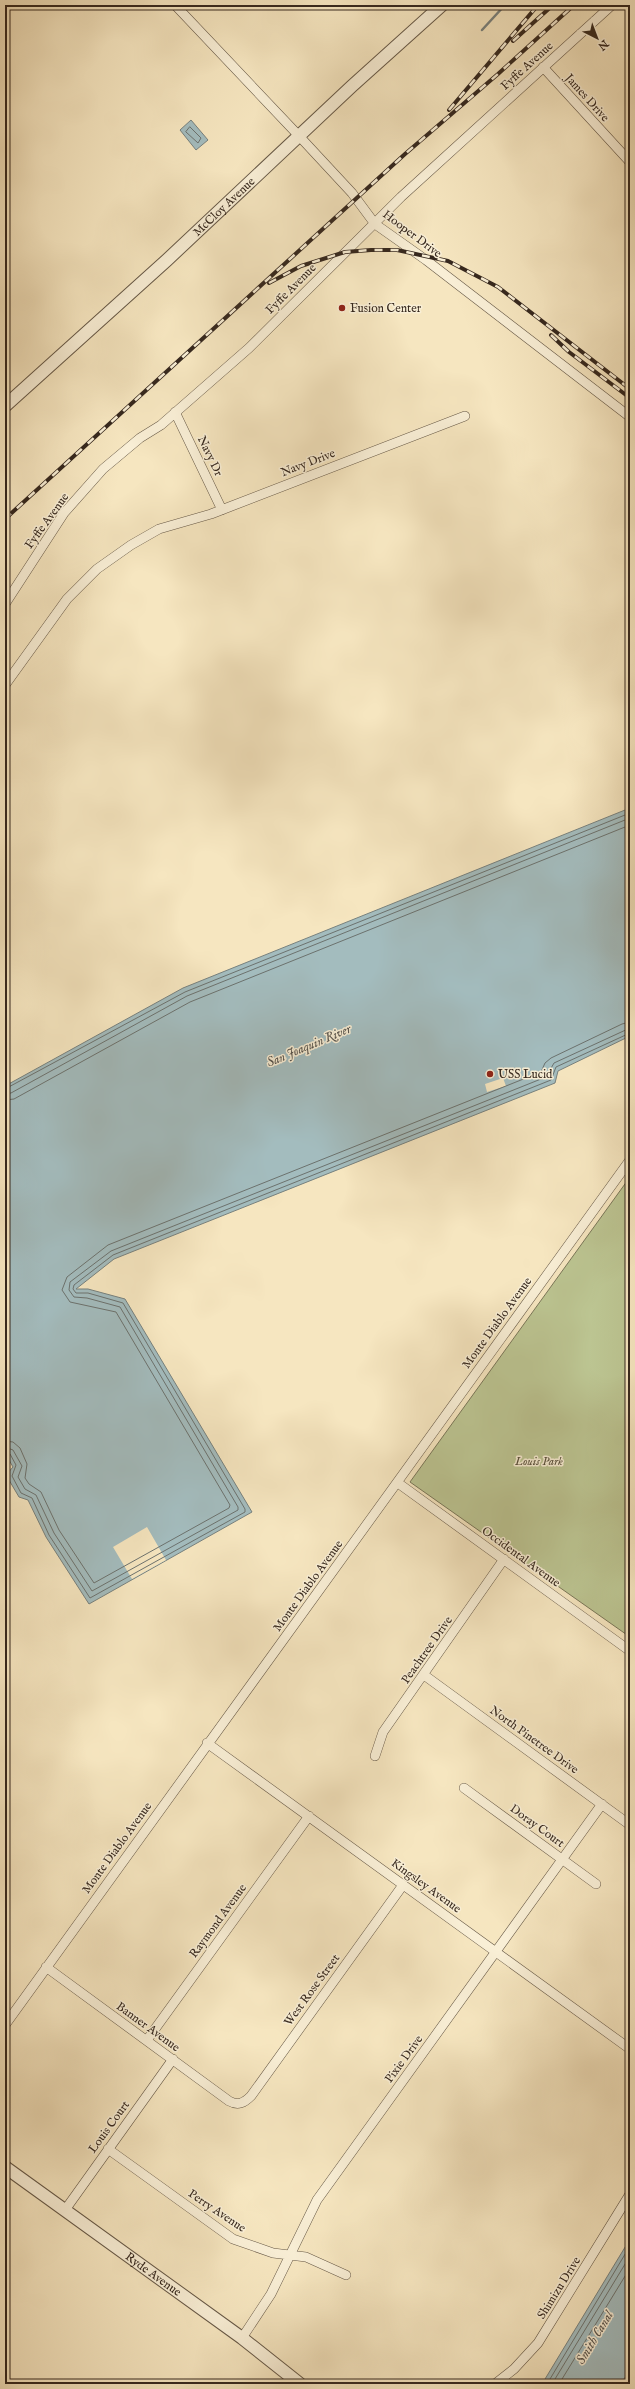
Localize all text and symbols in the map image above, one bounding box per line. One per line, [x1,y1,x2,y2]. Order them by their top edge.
north arrow [577,18,617,58]
text: N [594,36,612,53]
street label: Fyffe Avenue [498,38,557,93]
street label: James Drive [560,69,613,126]
street label: McCloy Avenue [190,173,258,239]
street label: Hooper Drive [379,207,445,262]
street label: Fyffe Avenue [263,260,320,317]
place label: Fusion Center [350,301,422,316]
marker: Fusion Center [337,303,347,313]
street label: Navy Dr [194,433,226,479]
street label: Navy Drive [279,446,338,480]
street label: Fyffe Avenue [22,490,73,552]
water label: San Joaquin River [264,1020,354,1071]
place label: USS Lucid [498,1067,553,1082]
marker: USS Lucid [485,1069,495,1079]
street label: Monte Diablo Avenue [459,1274,536,1372]
park label: Louis Park [514,1454,563,1469]
street label: Occidental Avenue [479,1523,564,1591]
street label: Monte Diablo Avenue [270,1537,347,1635]
street label: Peachtree Drive [398,1613,456,1687]
street label: North Pinetree Drive [487,1703,582,1778]
street label: Monte Diablo Avenue [79,1799,156,1897]
street label: Doray Court [507,1801,567,1851]
street label: Kingsley Avenue [388,1856,464,1917]
street label: Raymond Avenue [186,1881,250,1961]
street label: West Rose Street [281,1951,343,2029]
street label: Banner Avenue [113,1999,183,2055]
street label: Pixie Drive [382,2032,427,2086]
street label: Louis Court [85,2098,133,2156]
street label: Perry Avenue [185,2186,249,2236]
street label: Ryde Avenue [122,2249,185,2300]
street label: Shimizu Drive [534,2254,584,2322]
water label: Smith Canal [573,2308,618,2368]

